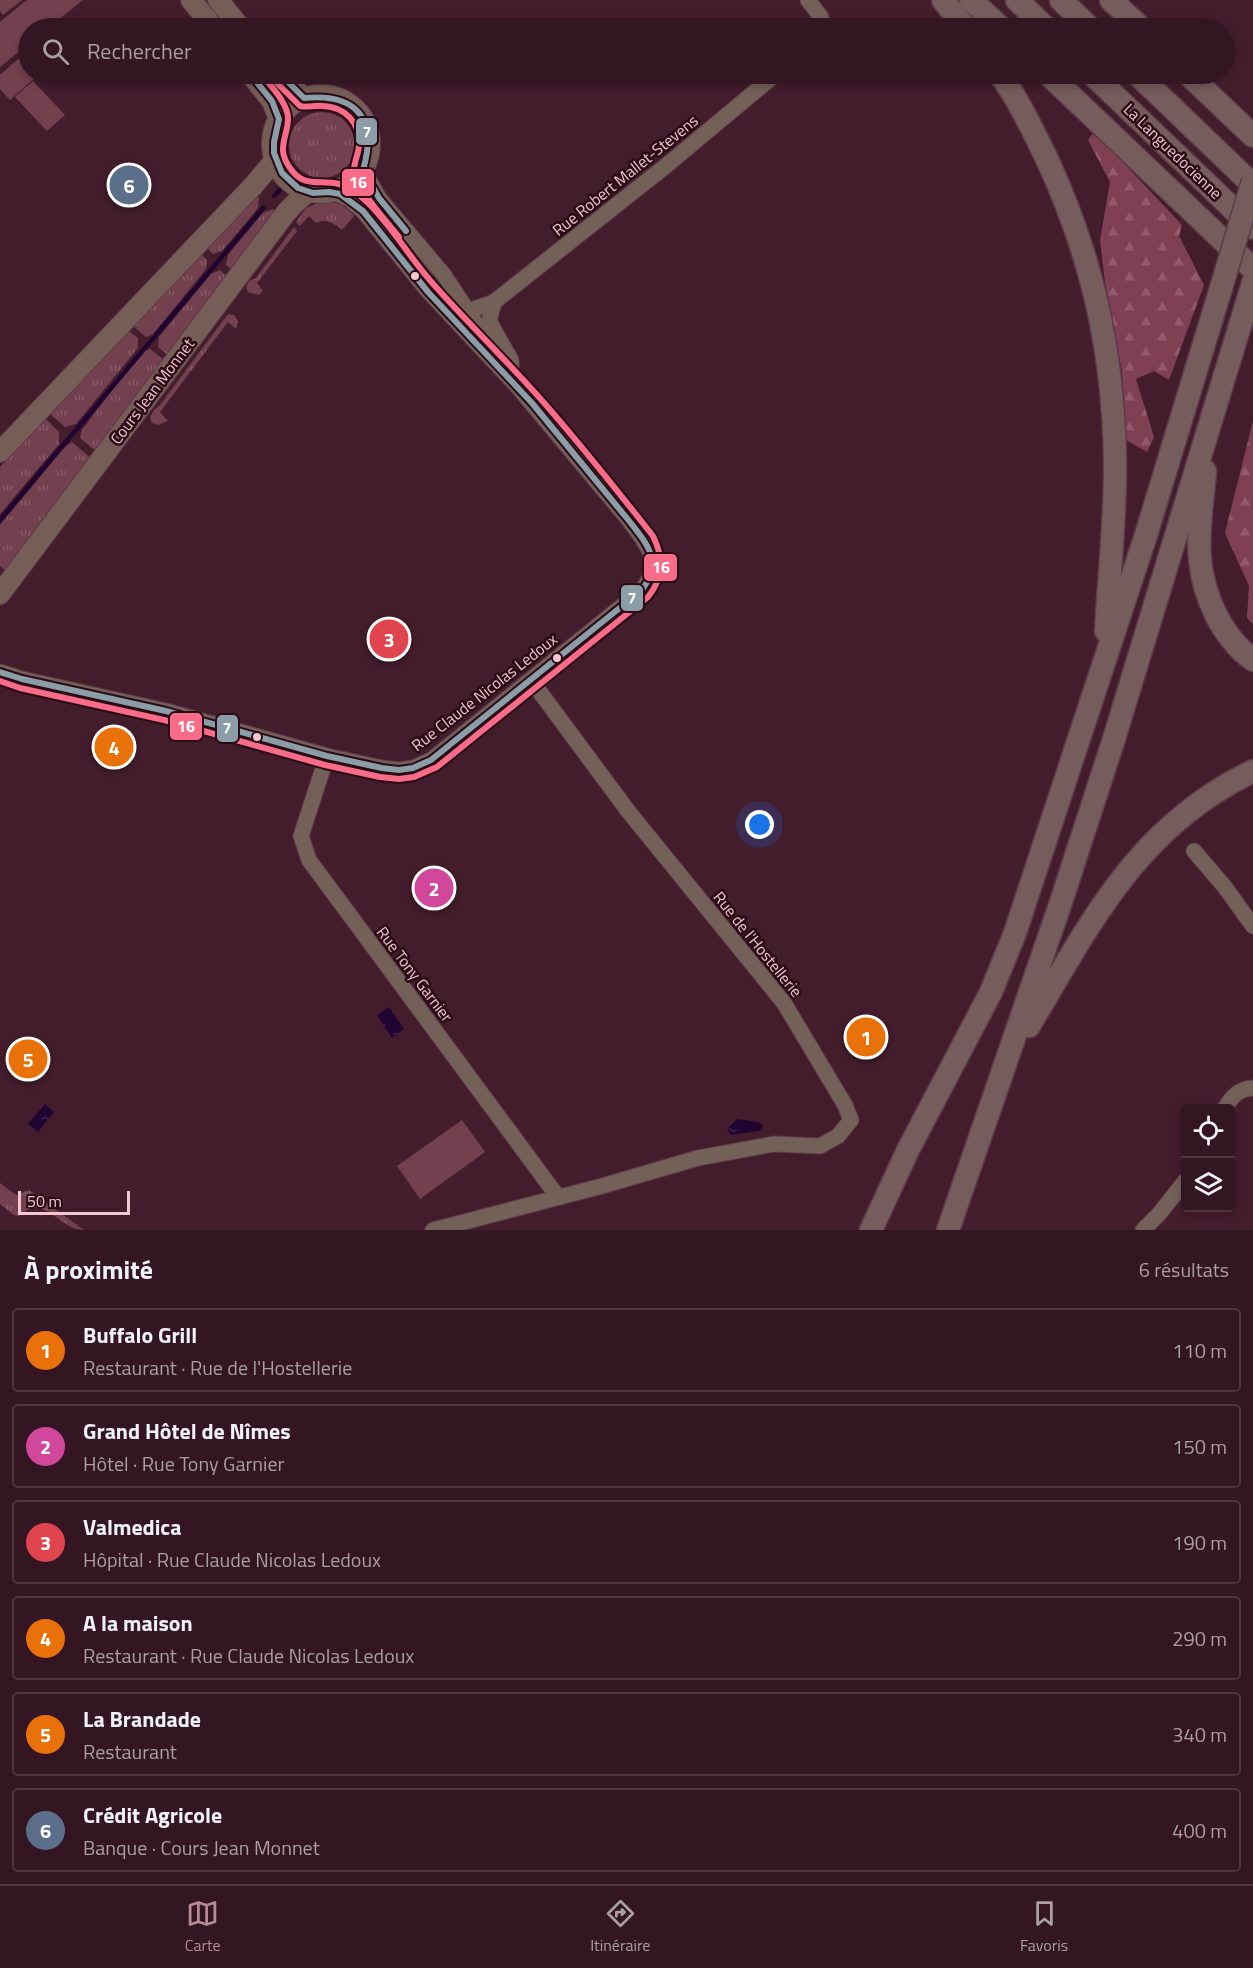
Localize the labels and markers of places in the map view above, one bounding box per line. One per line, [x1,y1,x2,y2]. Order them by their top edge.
pin: 6 [110,162,148,207]
unlabelled marker [409,270,421,282]
pin: 3 [370,616,408,662]
unlabelled marker [551,652,563,664]
pin: 4 [94,724,134,770]
unlabelled marker [251,731,263,743]
pin: 2 [414,866,454,910]
pin: 1 [846,1014,886,1060]
pin: 5 [9,1036,48,1082]

